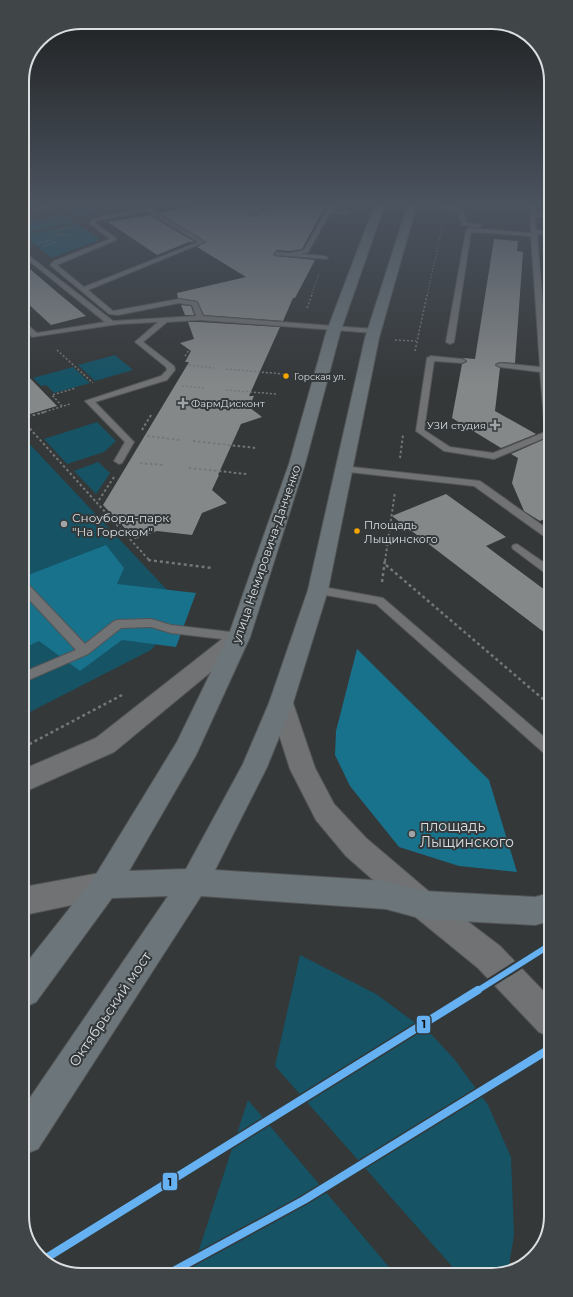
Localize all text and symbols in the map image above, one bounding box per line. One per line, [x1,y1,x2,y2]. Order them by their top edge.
marker: Горская ул. [281,371,291,381]
place label: Горская ул. [294,371,346,382]
place label: ФармДисконт [191,397,265,410]
marker: ФармДисконт [178,398,188,408]
place label: УЗИ студия [427,419,486,432]
marker: УЗИ студия [489,419,501,431]
street label: улица Немировича-Данченко [228,463,304,646]
place label: Сноуборд-парк "На Горском" [72,510,169,539]
place label: Площадь Лыщинского [364,518,438,546]
marker: Сноуборд-парк "На Горском" [59,519,69,529]
marker: Площадь Лыщинского [352,526,362,536]
place label: площадь Лыщинского [420,817,514,851]
marker: площадь Лыщинского [407,829,417,839]
street label: Октябрьский мост [65,948,155,1070]
line badge: 1 [416,1015,431,1034]
text: 1 [422,1017,426,1031]
line badge: 1 [162,1172,178,1191]
text: 1 [168,1175,172,1189]

